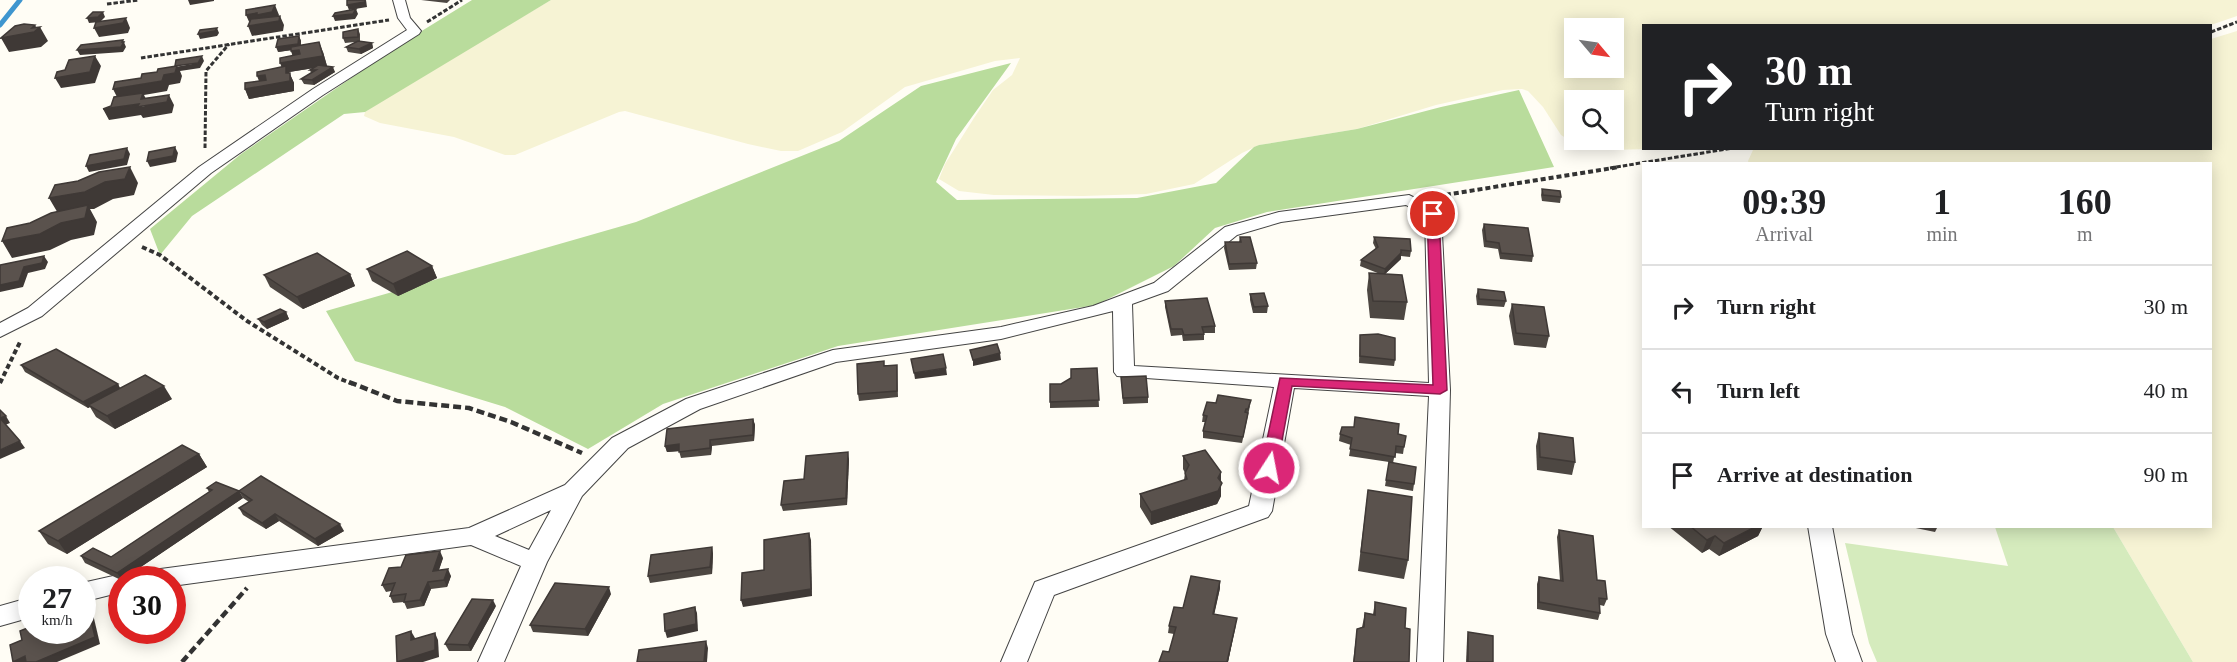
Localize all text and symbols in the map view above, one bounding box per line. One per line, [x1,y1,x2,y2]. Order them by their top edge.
north arrow [1564,18,1624,78]
map controls [1564,18,1624,150]
icon: right [1666,48,1744,126]
text: 30 m [1765,48,1853,94]
button: search [1564,90,1624,150]
text: Turn right [1765,97,1874,127]
text: 09:39 [1742,182,1826,222]
text: 1 [1933,182,1951,222]
text: 160 [2058,182,2112,222]
pin [1407,188,1458,239]
icon: arrive [1416,197,1449,230]
text: Arrival [1755,223,1813,245]
text: min [1926,223,1958,245]
text: m [2077,223,2093,245]
icon: right [1666,291,1699,324]
text: Turn right [1717,294,1816,319]
text: 30 m [2143,294,2188,319]
icon: left [1666,375,1699,408]
text: Turn left [1717,378,1800,403]
text: 40 m [2143,378,2188,403]
position arrow [1237,436,1301,500]
icon: arrive [1666,459,1699,492]
text: Arrive at destination [1717,462,1913,487]
text: 90 m [2143,462,2188,487]
speed limit sign: 30 [108,566,186,644]
text: 27 [42,581,72,614]
text: km/h [42,612,72,628]

